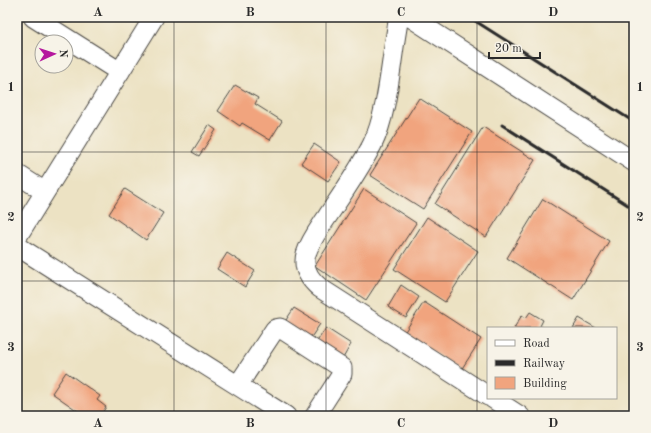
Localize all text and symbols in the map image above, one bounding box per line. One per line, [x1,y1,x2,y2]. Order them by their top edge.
text: A [93,6,103,19]
text: B [245,6,255,19]
text: C [397,6,405,19]
text: D [548,6,558,19]
north arrow [34,34,74,74]
scale bar [489,34,540,60]
text: 20 m [495,43,522,55]
text: N [57,49,68,59]
text: 1 [7,81,15,94]
text: 1 [636,81,644,94]
text: 2 [7,211,15,224]
text: 2 [636,211,644,224]
legend [487,327,617,399]
text: Road [523,338,550,350]
text: 3 [7,341,15,354]
text: 3 [636,341,644,354]
text: Railway [523,358,566,370]
text: Building [523,378,567,390]
text: A [93,417,103,430]
text: B [245,417,255,430]
text: C [397,417,405,430]
text: D [548,417,558,430]

